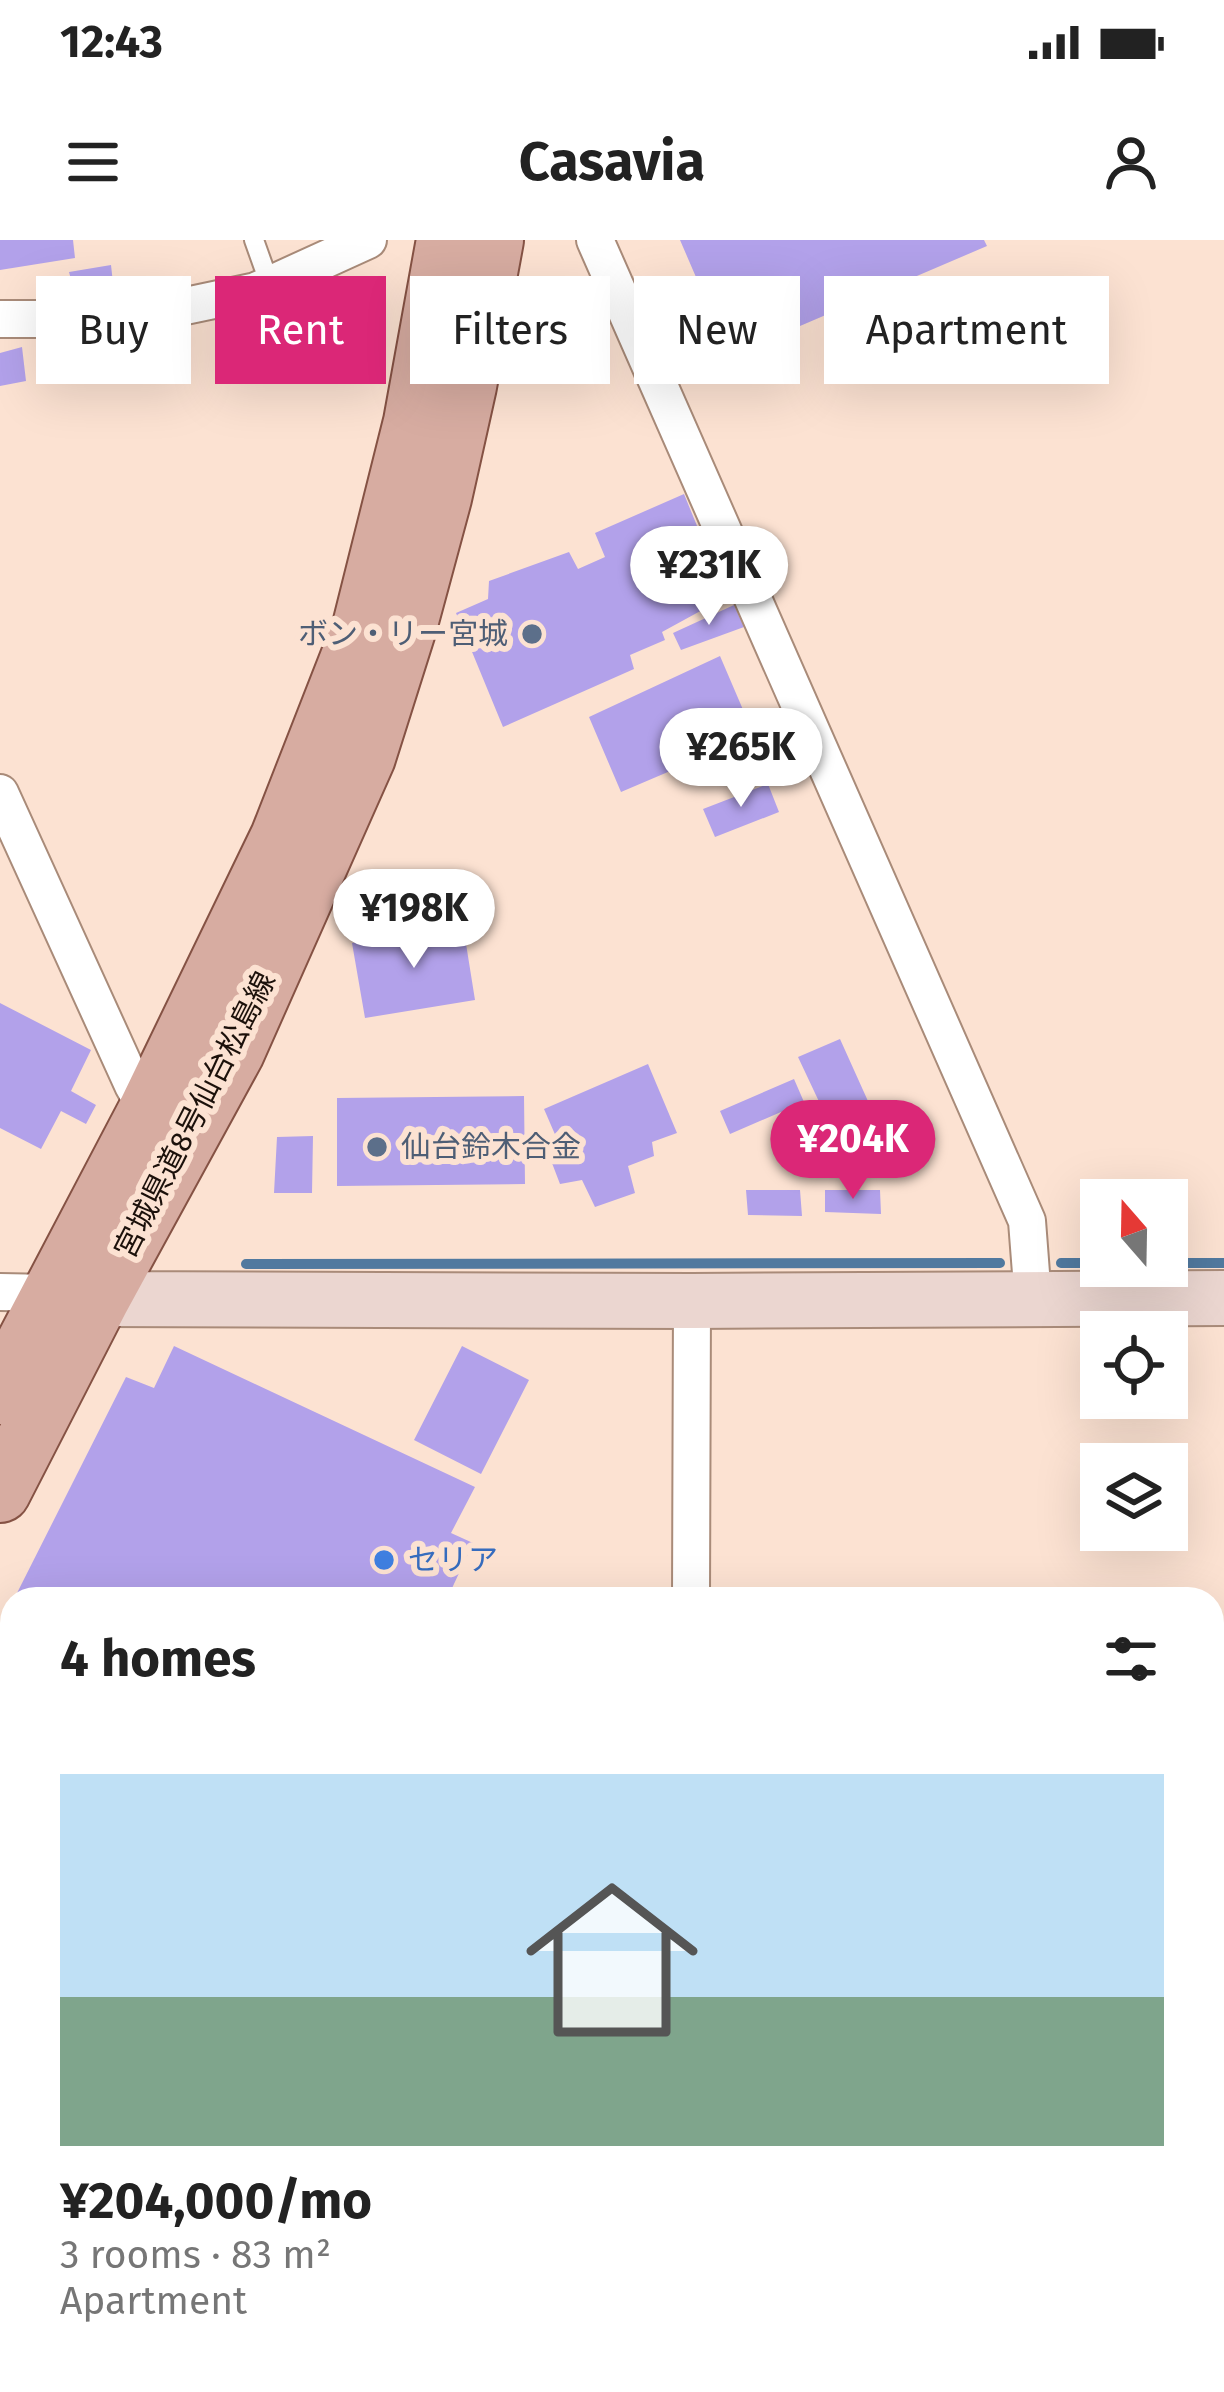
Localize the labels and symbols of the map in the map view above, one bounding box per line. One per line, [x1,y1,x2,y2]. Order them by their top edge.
pin: ¥231K [625,526,793,628]
place label: ボン・リー宮城 [298,616,508,652]
marker: ボン・リー宮城 [519,621,545,647]
pin: ¥265K [657,708,825,810]
pin: ¥198K [330,869,498,971]
street label: 宮城県道8号仙台松島線 [107,966,283,1264]
pin: ¥204K [769,1100,937,1202]
place label: 仙台鈴木合金 [401,1129,581,1165]
marker: 仙台鈴木合金 [364,1134,390,1160]
north arrow [1080,1179,1188,1287]
place label: セリア [408,1542,498,1578]
marker: セリア [371,1547,397,1573]

